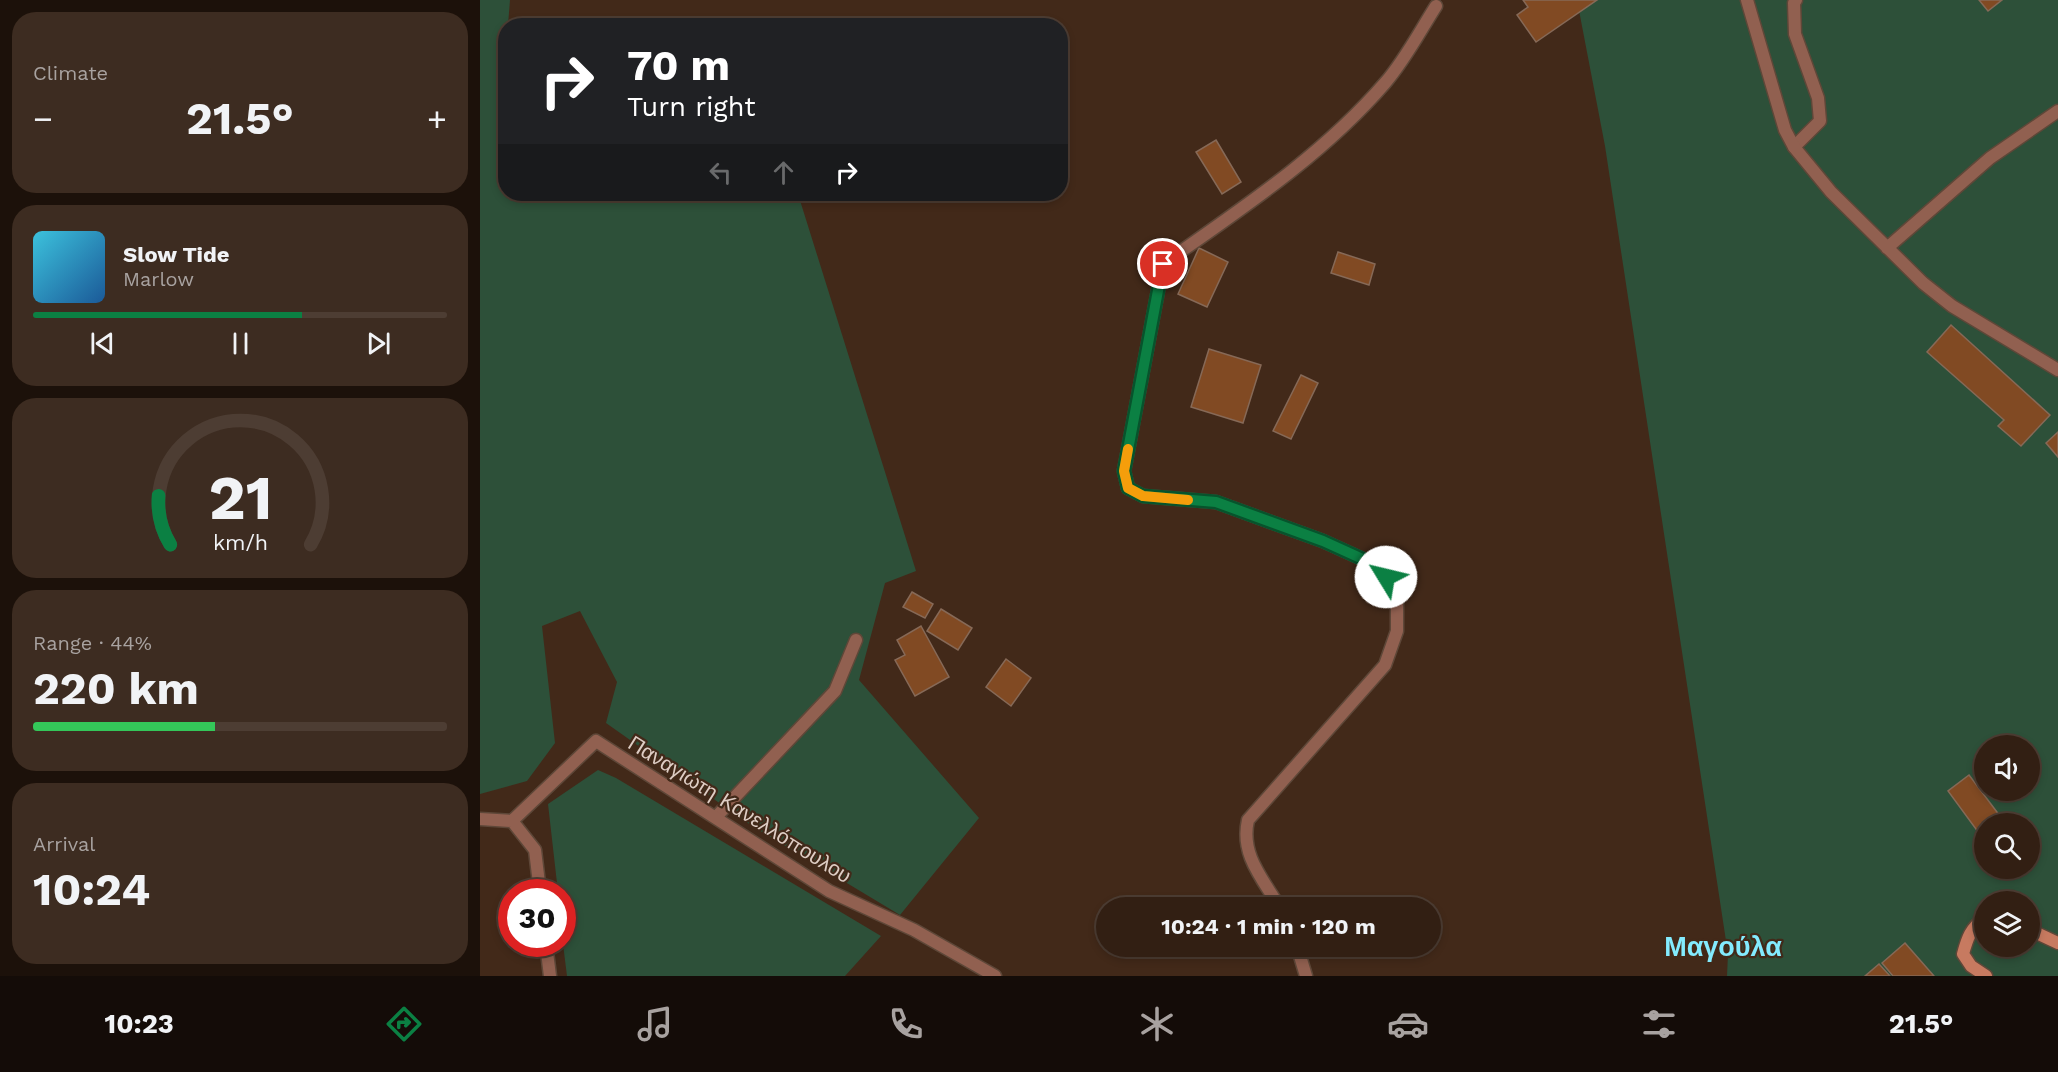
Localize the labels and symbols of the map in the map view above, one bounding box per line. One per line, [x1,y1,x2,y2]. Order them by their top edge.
pin [1137,238,1188,289]
position arrow [1354,545,1418,609]
street label: Παναγιώτη Κανελλόπουλου [624,730,856,888]
speed limit sign: 30 [498,879,576,957]
district label: Μαγούλα [1664,931,1782,963]

